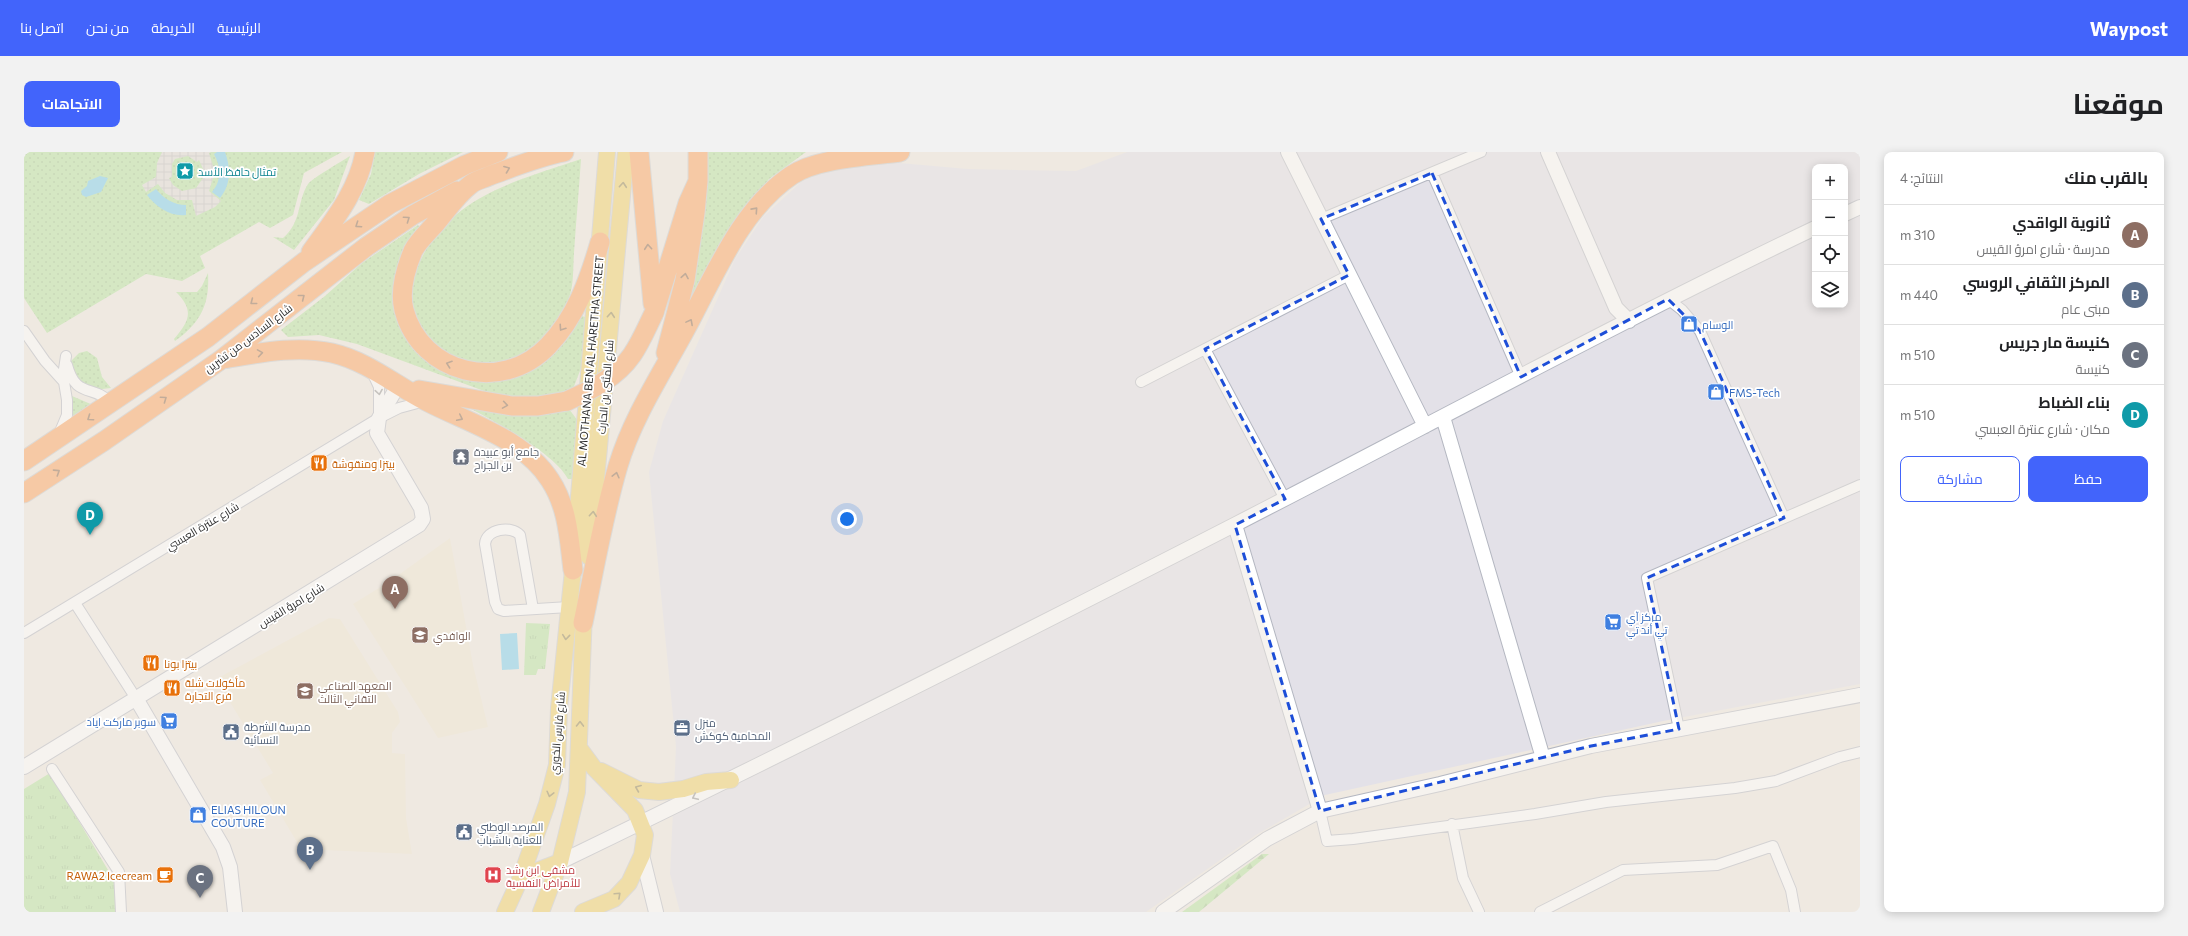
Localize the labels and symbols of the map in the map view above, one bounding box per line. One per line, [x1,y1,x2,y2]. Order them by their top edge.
place icon: تمثال حافظ الأسد [175,161,195,181]
place label: تمثال حافظ الأسد [198,165,276,179]
one-way arrow [504,166,511,174]
one-way arrow [619,182,628,188]
one-way arrow [751,208,758,215]
one-way arrow [403,216,410,224]
one-way arrow [355,221,362,228]
one-way arrow [644,244,653,250]
street label: AL MOTHANA BEN AL HARETHA STREET [574,255,606,467]
one-way arrow [680,273,689,279]
one-way arrow [298,294,305,301]
one-way arrow [250,297,257,304]
street label: شارع السادس من تشرين [201,301,296,377]
one-way arrow [607,312,616,318]
shop icon: الوسام [1679,314,1699,334]
place label: الوسام [1702,318,1734,333]
one-way arrow [685,319,692,326]
one-way arrow [559,324,567,331]
street label: شارع المثنى بن الحارث [594,339,618,435]
one-way arrow [257,349,263,358]
one-way arrow [446,361,453,369]
shop icon: FMS-Tech [1706,382,1726,402]
place label: FMS-Tech [1729,386,1780,399]
one-way arrow [375,389,383,395]
one-way arrow [160,397,167,404]
one-way arrow [502,400,509,409]
one-way arrow [87,413,94,421]
one-way arrow [456,413,463,421]
place label: جامع أبو عبيدة بن الجراح [474,445,539,473]
temple icon: جامع أبو عبيدة بن الجراح [451,447,471,467]
restaurant icon: بيتزا ومنقوشة [309,453,329,473]
place label: بيتزا ومنقوشة [332,457,395,471]
one-way arrow [53,469,60,477]
one-way arrow [611,472,620,479]
street label: شارع عنترة العبسي [163,499,242,555]
pin: D [77,502,103,535]
your location [837,509,857,529]
one-way arrow [588,511,597,517]
pin: A [382,576,408,609]
street label: شارع امرؤ القيس [256,580,327,632]
place label: مركز آي تي أند تي [1626,610,1667,639]
supermarket icon: مركز آي تي أند تي [1603,612,1623,632]
school or university icon: الوافدي [410,625,430,645]
place label: الوافدي [433,629,471,645]
one-way arrow [562,634,571,640]
restaurant icon: بيتزا بونا [141,653,161,673]
place label: بيتزا بونا [164,657,197,671]
place label: مأكولات شلة فرع التجارة [185,676,245,704]
restaurant icon: مأكولات شلة فرع التجارة [162,678,182,698]
place label: المعهد الصناعي التقاني الثالث [318,679,392,708]
school or university icon: المعهد الصناعي التقاني الثالث [295,681,315,701]
street label: شارع فارس الخوري [547,691,570,775]
supermarket icon: سوبر ماركت اياد [159,711,179,731]
place label: سوبر ماركت اياد [87,715,156,729]
place label: منزل المحامية كوكش [695,716,771,743]
office icon: منزل المحامية كوكش [672,718,692,738]
place label: مدرسة الشرطة النسائية [244,720,311,746]
one-way arrow [576,721,585,727]
public building icon: مدرسة الشرطة النسائية [221,722,241,742]
one-way arrow [635,785,642,793]
one-way arrow [546,790,554,797]
one-way arrow [691,792,699,800]
place label: ELIAS HILOUN COUTURE [211,803,286,829]
shop icon: ELIAS HILOUN COUTURE [188,805,208,825]
place label: المرصد الوطني للعناية بالشباب [477,820,543,846]
public building icon: المرصد الوطني للعناية بالشباب [454,822,474,842]
pin: B [297,837,323,870]
place label: مشفى ابن رشد للأمراض النفسية [506,863,580,890]
cafe icon: RAWA2 Icecream [155,865,175,885]
pin: C [187,865,213,898]
hospital icon: مشفى ابن رشد للأمراض النفسية [483,865,503,885]
place label: RAWA2 Icecream [67,869,152,882]
one-way arrow [613,892,621,899]

